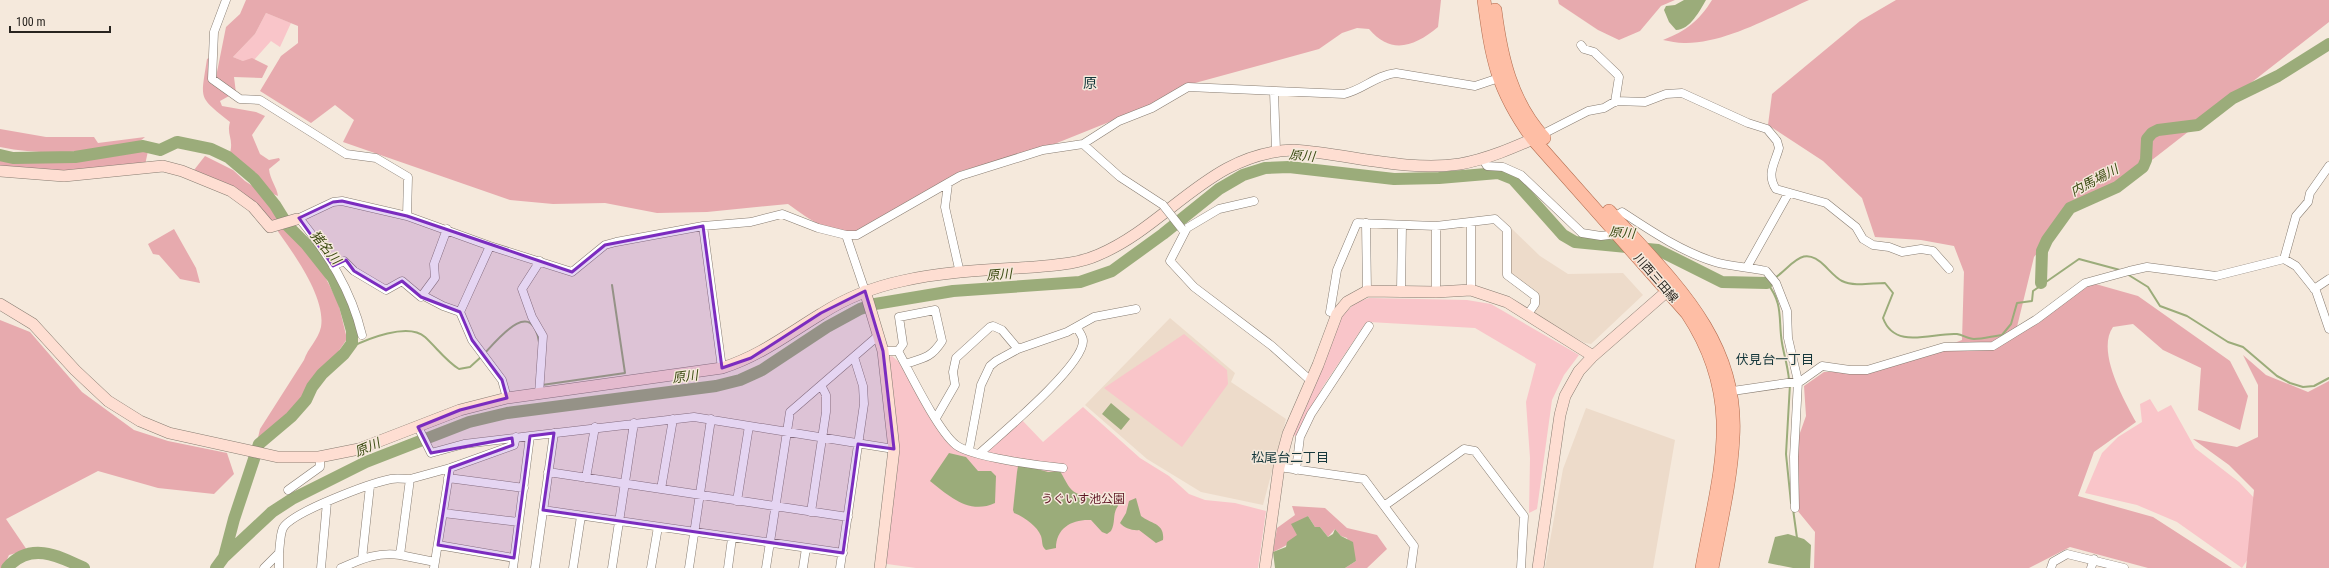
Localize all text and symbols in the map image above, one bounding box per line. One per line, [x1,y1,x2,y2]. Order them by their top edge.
scale bar [10,8,110,34]
text: 100 m [16,15,46,29]
district label: 原 [1083,75,1097,91]
water label: 原川 [1288,147,1318,164]
water label: 内馬場川 [2068,161,2122,199]
water label: 原川 [1608,224,1638,241]
water label: 猪名川 [307,228,345,269]
street label: 川西三田線 [1631,251,1681,305]
water label: 原川 [986,266,1015,283]
district label: 伏見台一丁目 [1736,352,1814,367]
water label: 原川 [671,367,701,386]
water label: 原川 [352,435,384,459]
district label: 松尾台二丁目 [1251,450,1329,465]
park label: うぐいす池公園 [1041,492,1125,506]

